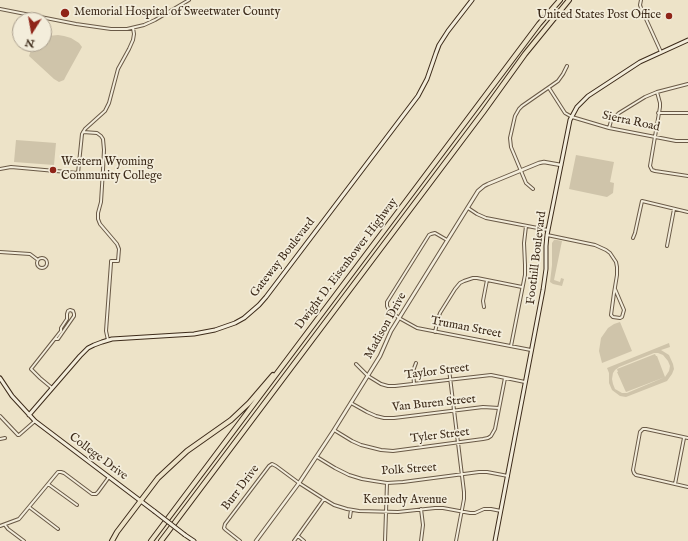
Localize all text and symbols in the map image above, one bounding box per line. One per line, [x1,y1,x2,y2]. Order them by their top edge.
place label: Memorial Hospital of Sweetwater County [74,6,280,20]
marker: Memorial Hospital of Sweetwater County [59,7,71,19]
place label: United States Post Office [537,9,661,23]
marker: United States Post Office [664,11,674,21]
north arrow [12,12,52,52]
text: N [24,35,36,51]
street label: Sierra Road [601,109,661,135]
place label: Western Wyoming Community College [61,156,162,184]
marker: Western Wyoming Community College [48,165,58,175]
street label: Dwight D. Eisenhower Highway [293,195,401,333]
street label: Foothill Boulevard [524,210,550,306]
street label: Gateway Boulevard [248,216,318,300]
street label: Madison Drive [362,290,410,362]
street label: Truman Street [429,314,503,342]
street label: Taylor Street [404,361,470,383]
street label: Van Buren Street [391,392,477,416]
street label: Tyler Street [410,425,470,447]
street label: College Drive [66,430,130,484]
street label: Polk Street [381,461,437,479]
street label: Burr Drive [219,462,263,514]
street label: Kennedy Avenue [363,494,447,508]

